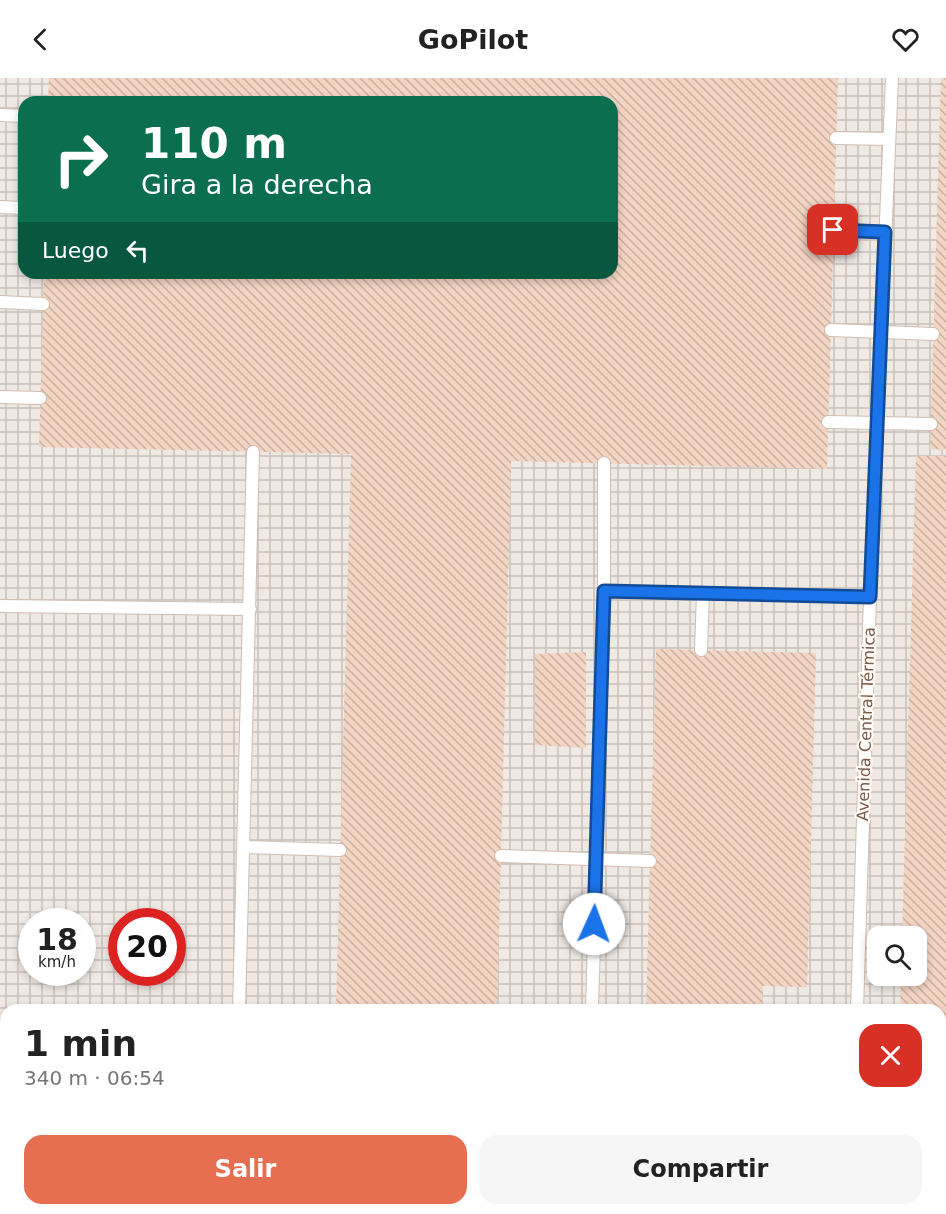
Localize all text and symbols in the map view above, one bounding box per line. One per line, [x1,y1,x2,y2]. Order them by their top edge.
icon: back [24,23,57,56]
icon: heart [889,23,922,56]
text: GoPilot [418,24,528,55]
text: 110 m [141,119,287,168]
icon: right [42,120,120,198]
text: Gira a la derecha [141,169,373,200]
pin [807,204,858,255]
icon: arrive [816,213,849,246]
icon: left [121,234,154,267]
text: Luego [42,238,109,263]
street label: Avenida Central Térmica [853,627,879,821]
position arrow [562,892,626,956]
speed limit sign: 20 [108,908,186,986]
text: 18 [36,922,78,957]
map controls [867,926,927,986]
button: search [867,926,927,986]
text: km/h [38,953,76,971]
text: 1 min [24,1023,137,1064]
button: close [859,1024,922,1087]
text: 340 m · 06:54 [24,1066,165,1090]
button: Salir [24,1135,467,1204]
button: Compartir [479,1135,922,1204]

